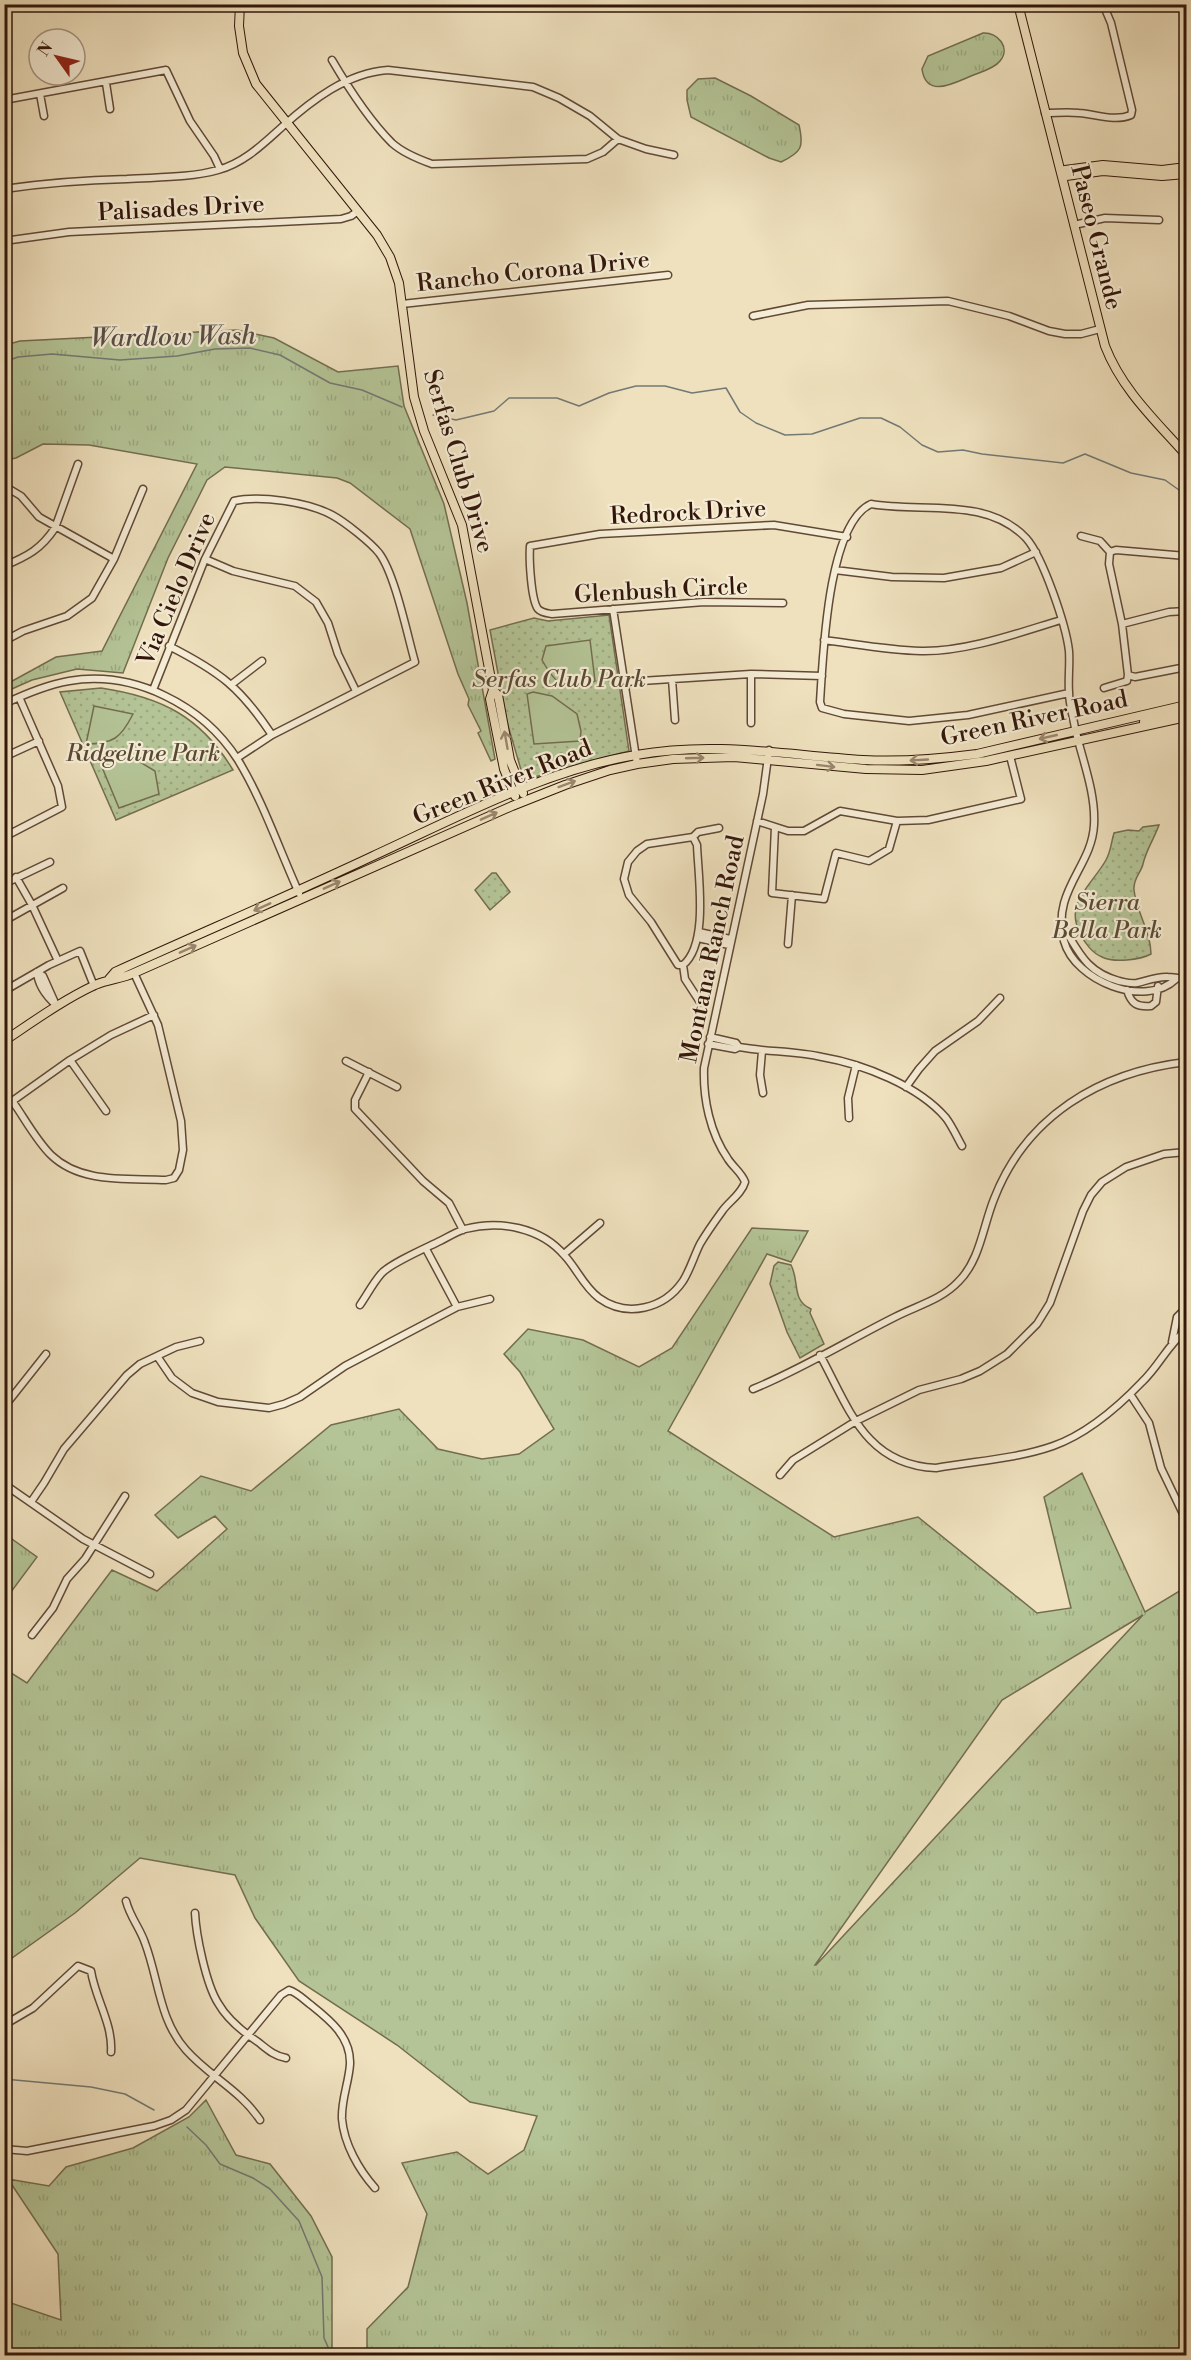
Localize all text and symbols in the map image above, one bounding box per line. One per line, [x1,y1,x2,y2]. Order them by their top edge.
north arrow [27,27,87,87]
text: N [34,38,57,60]
street label: Paseo Grande [1064,162,1129,313]
street label: Palisades Drive [97,190,265,228]
street label: Rancho Corona Drive [415,245,651,299]
water label: Wardlow Wash [90,320,257,354]
street label: Serfas Club Drive [416,366,500,557]
street label: Redrock Drive [609,494,767,532]
street label: Via Cielo Drive [131,508,223,672]
street label: Glenbush Circle [573,571,749,611]
park label: Serfas Club Park [472,665,646,695]
street label: Green River Road [938,684,1131,753]
one-way arrow [500,731,511,750]
one-way arrow [1038,731,1057,743]
street label: Green River Road [408,733,597,833]
park label: Ridgeline Park [65,739,220,769]
one-way arrow [684,752,704,764]
one-way arrow [909,754,929,765]
one-way arrow [815,760,835,771]
one-way arrow [557,777,576,788]
one-way arrow [480,809,498,821]
street label: Montana Ranch Road [674,832,752,1066]
one-way arrow [323,879,341,891]
park label: Sierra Bella Park [1051,888,1162,946]
one-way arrow [253,901,271,913]
one-way arrow [179,943,197,954]

